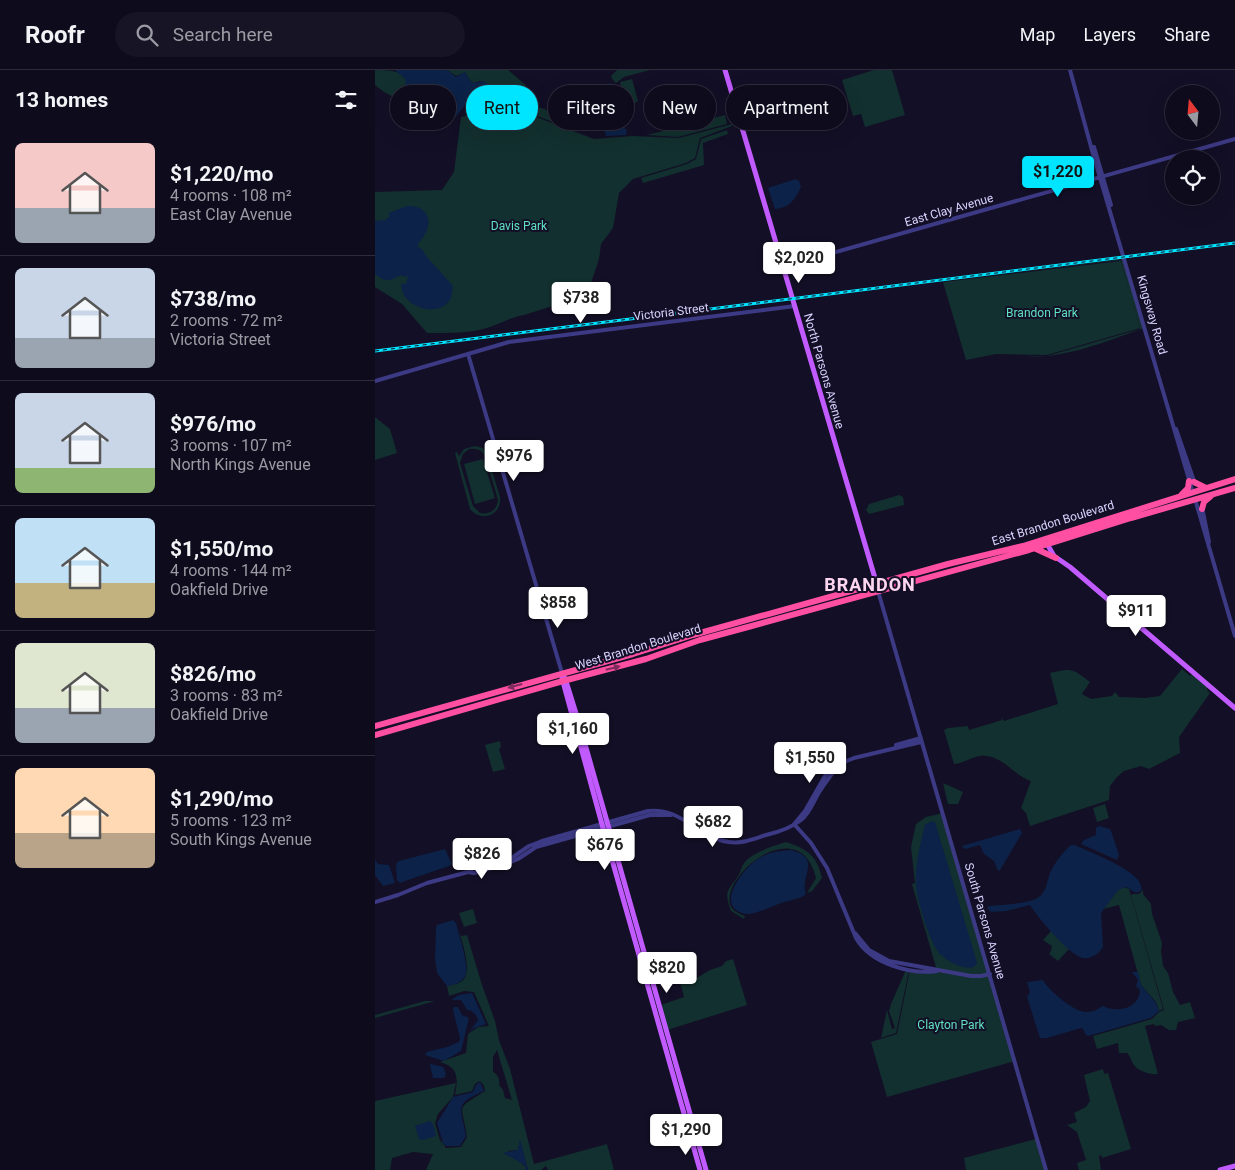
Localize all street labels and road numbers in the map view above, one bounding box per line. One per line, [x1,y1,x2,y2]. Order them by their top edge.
street label: East Clay Avenue [903,191,995,229]
street label: Kingsway Road [1134,274,1170,356]
street label: Victoria Street [633,300,709,324]
street label: North Parsons Avenue [801,312,847,430]
street label: East Brandon Boulevard [990,498,1116,548]
street label: West Brandon Boulevard [573,621,703,673]
street label: South Parsons Avenue [962,861,1008,981]

